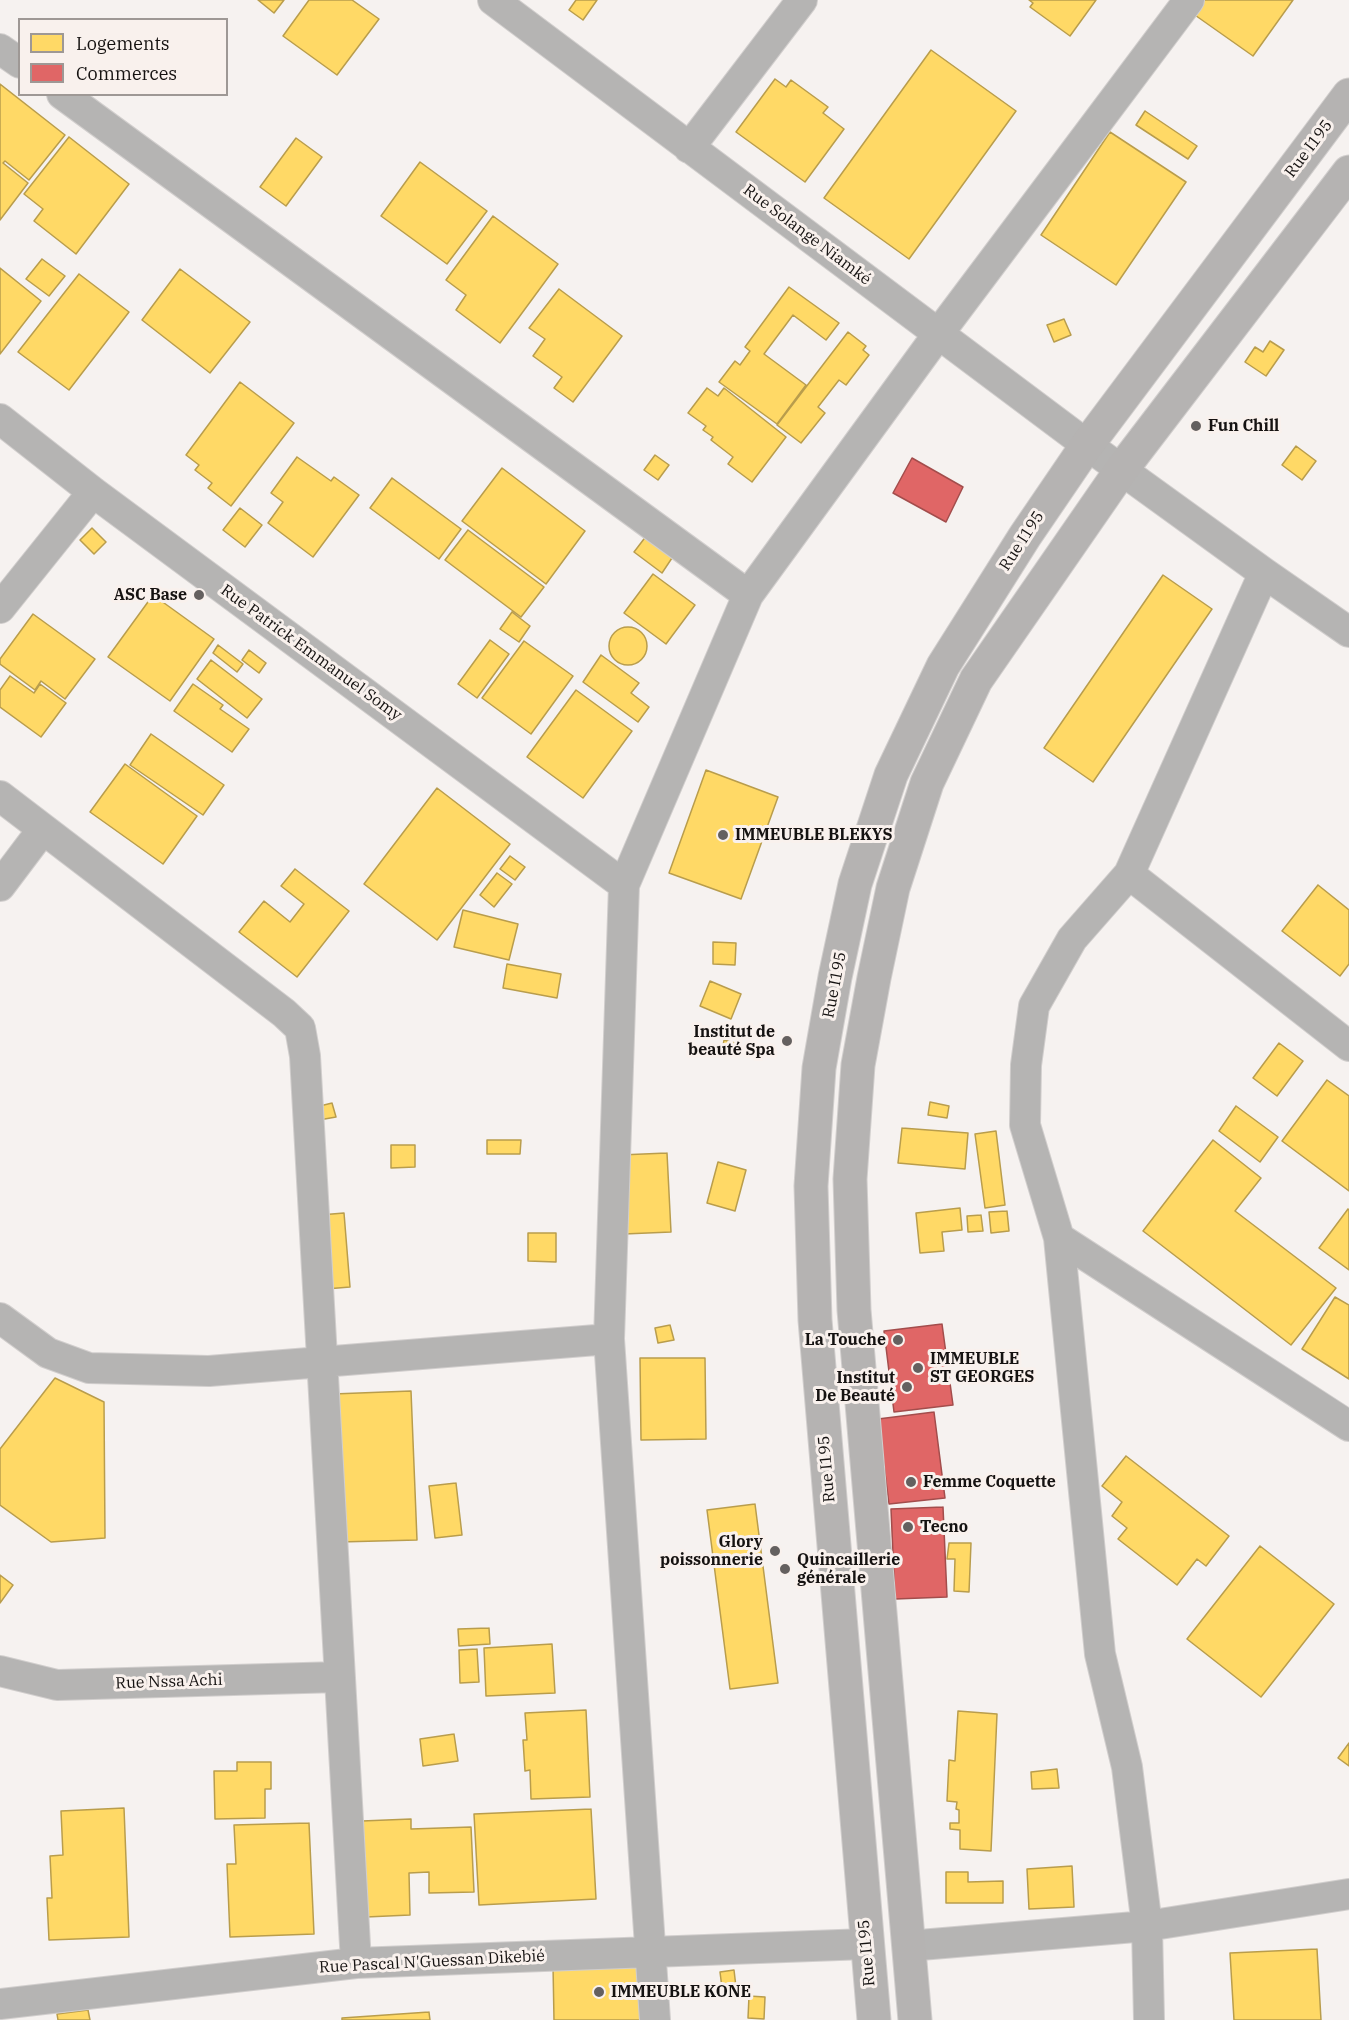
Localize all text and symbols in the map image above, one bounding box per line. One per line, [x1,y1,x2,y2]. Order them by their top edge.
legend [18,18,228,96]
text: Logements [76,32,170,55]
text: Commerces [76,62,177,85]
street label: Rue I195 [1281,116,1337,182]
street label: Rue Solange Niamké [739,181,875,289]
place label: Fun Chill [1208,416,1279,436]
marker: Fun Chill [1189,419,1203,433]
street label: Rue I195 [996,508,1048,574]
street label: Rue Patrick Emmanuel Somy [217,581,405,725]
place label: ASC Base [114,585,187,605]
marker: ASC Base [192,588,206,602]
place label: IMMEUBLE BLEKYS [735,825,893,845]
marker: IMMEUBLE BLEKYS [716,828,730,842]
street label: Rue I195 [819,950,851,1020]
place label: Institut de beauté Spa [688,1022,775,1060]
marker: Institut de beauté Spa [780,1034,794,1048]
place label: La Touche [805,1330,886,1350]
marker: La Touche [891,1333,905,1347]
place label: IMMEUBLE ST GEORGES [930,1349,1034,1387]
marker: IMMEUBLE ST GEORGES [911,1361,925,1375]
place label: Institut De Beauté [815,1368,895,1406]
marker: Institut De Beauté [900,1380,914,1394]
street label: Rue I195 [815,1435,839,1503]
place label: Femme Coquette [923,1472,1056,1492]
marker: Femme Coquette [904,1475,918,1489]
place label: Tecno [920,1517,968,1537]
marker: Tecno [901,1520,915,1534]
place label: Glory poissonnerie [660,1532,763,1570]
marker: Glory poissonnerie [768,1544,782,1558]
place label: Quincaillerie générale [797,1550,900,1588]
marker: Quincaillerie générale [778,1562,792,1576]
street label: Rue Nssa Achi [115,1671,223,1693]
street label: Rue I195 [855,1919,879,1987]
street label: Rue Pascal N'Guessan Dikebié [319,1946,545,1978]
place label: IMMEUBLE KONE [611,1982,751,2002]
marker: IMMEUBLE KONE [592,1985,606,1999]

